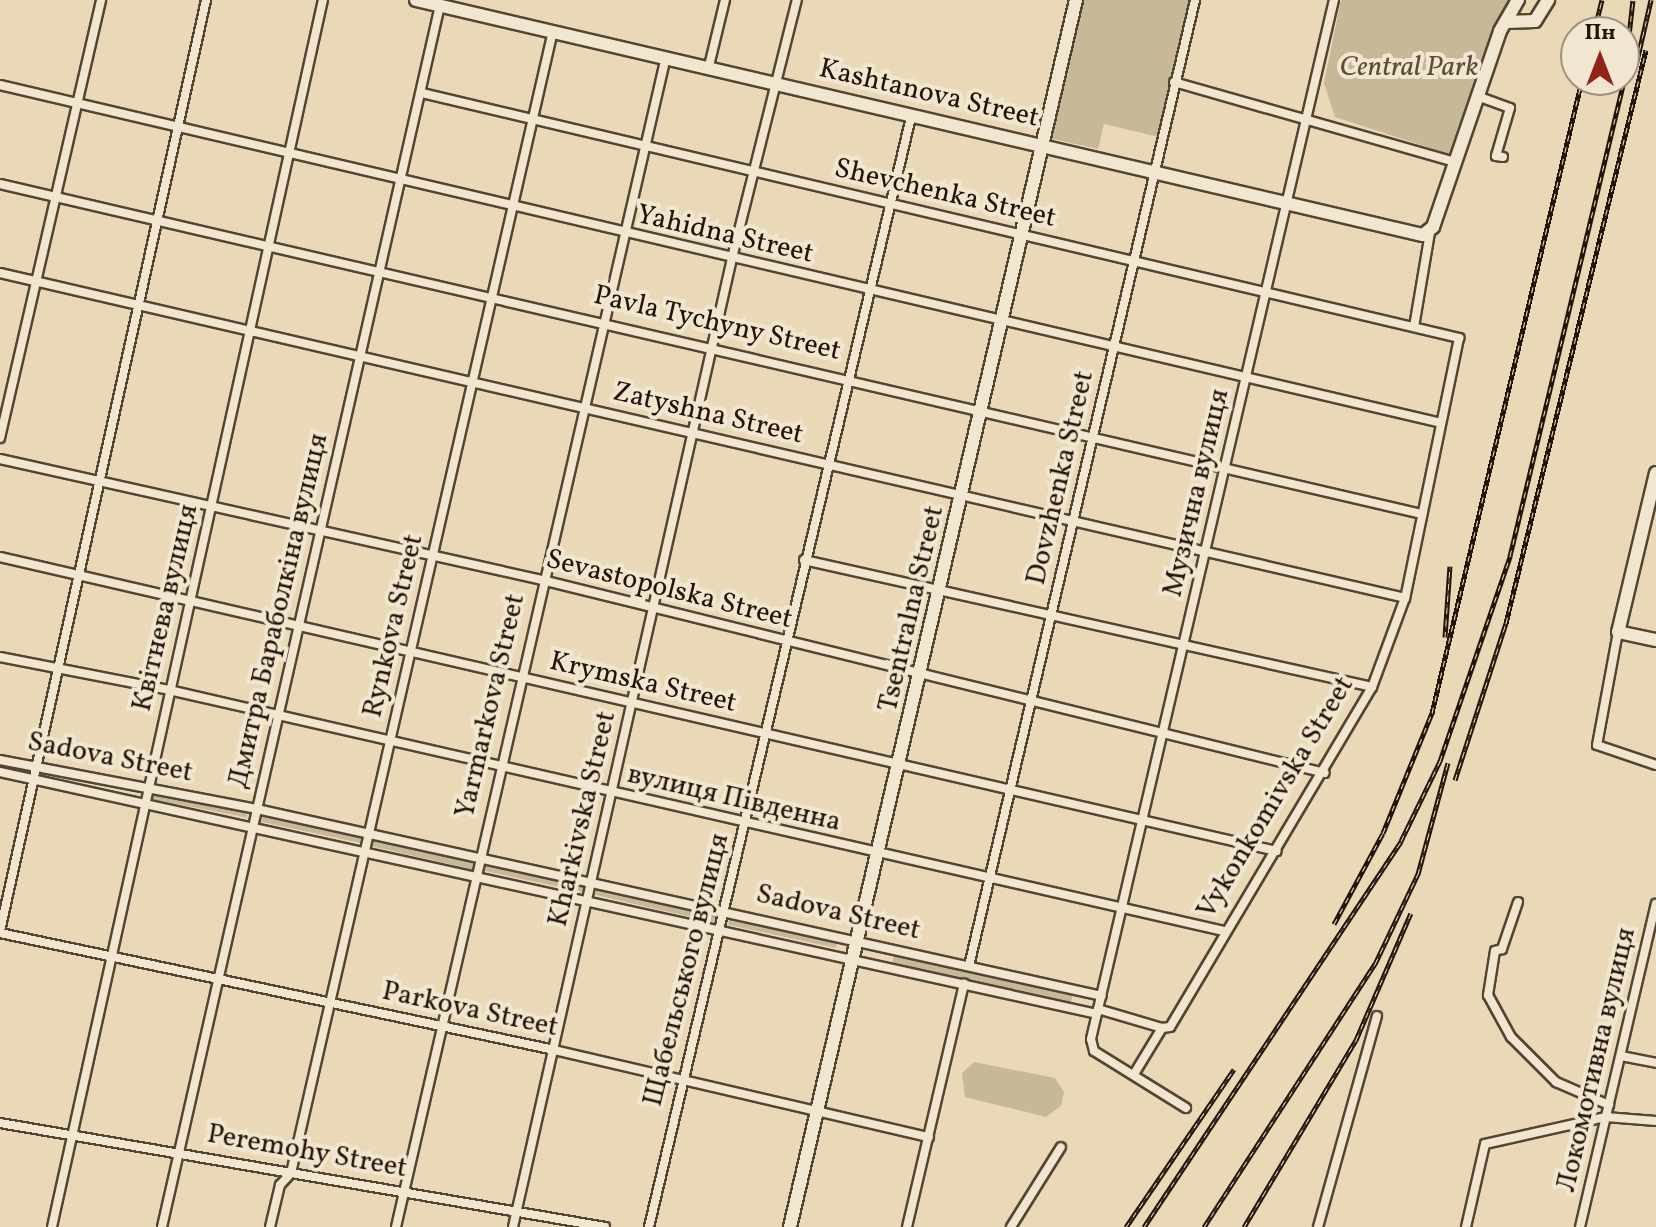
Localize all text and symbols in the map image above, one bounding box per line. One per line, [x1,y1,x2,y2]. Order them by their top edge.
north arrow [1560,16,1640,96]
text: Пн [1584,18,1616,49]
park label: Central Park [1339,51,1479,85]
street label: Kashtanova Street [816,52,1042,136]
street label: Shevchenka Street [831,152,1059,236]
street label: Yahidna Street [633,198,817,272]
street label: Pavla Tychyny Street [589,279,845,369]
street label: Dovzhenka Street [1020,368,1102,588]
street label: Zatyshna Street [609,376,807,452]
street label: Музична вулиця [1157,386,1237,600]
street label: Дмитра Бараболкіна вулиця [222,430,336,792]
street label: Квітнева вулиця [126,501,206,715]
street label: Tsentralna Street [872,503,952,715]
street label: Rynkova Street [357,531,431,721]
street label: Sevastopolska Street [542,543,796,637]
street label: Yarmarkova Street [449,591,533,821]
street label: Krymska Street [546,645,740,721]
street label: Vykonkomivska Street [1190,671,1362,925]
street label: Kharkivska Street [542,708,624,930]
street label: Sadova Street [25,726,195,790]
street label: вулиця Південна [624,758,844,840]
street label: Щабельського вулиця [637,830,737,1110]
street label: Sadova Street [753,878,923,948]
street label: Локомотивна вулиця [1550,925,1644,1195]
street label: Parkova Street [379,975,561,1045]
street label: Peremohy Street [204,1118,410,1186]

